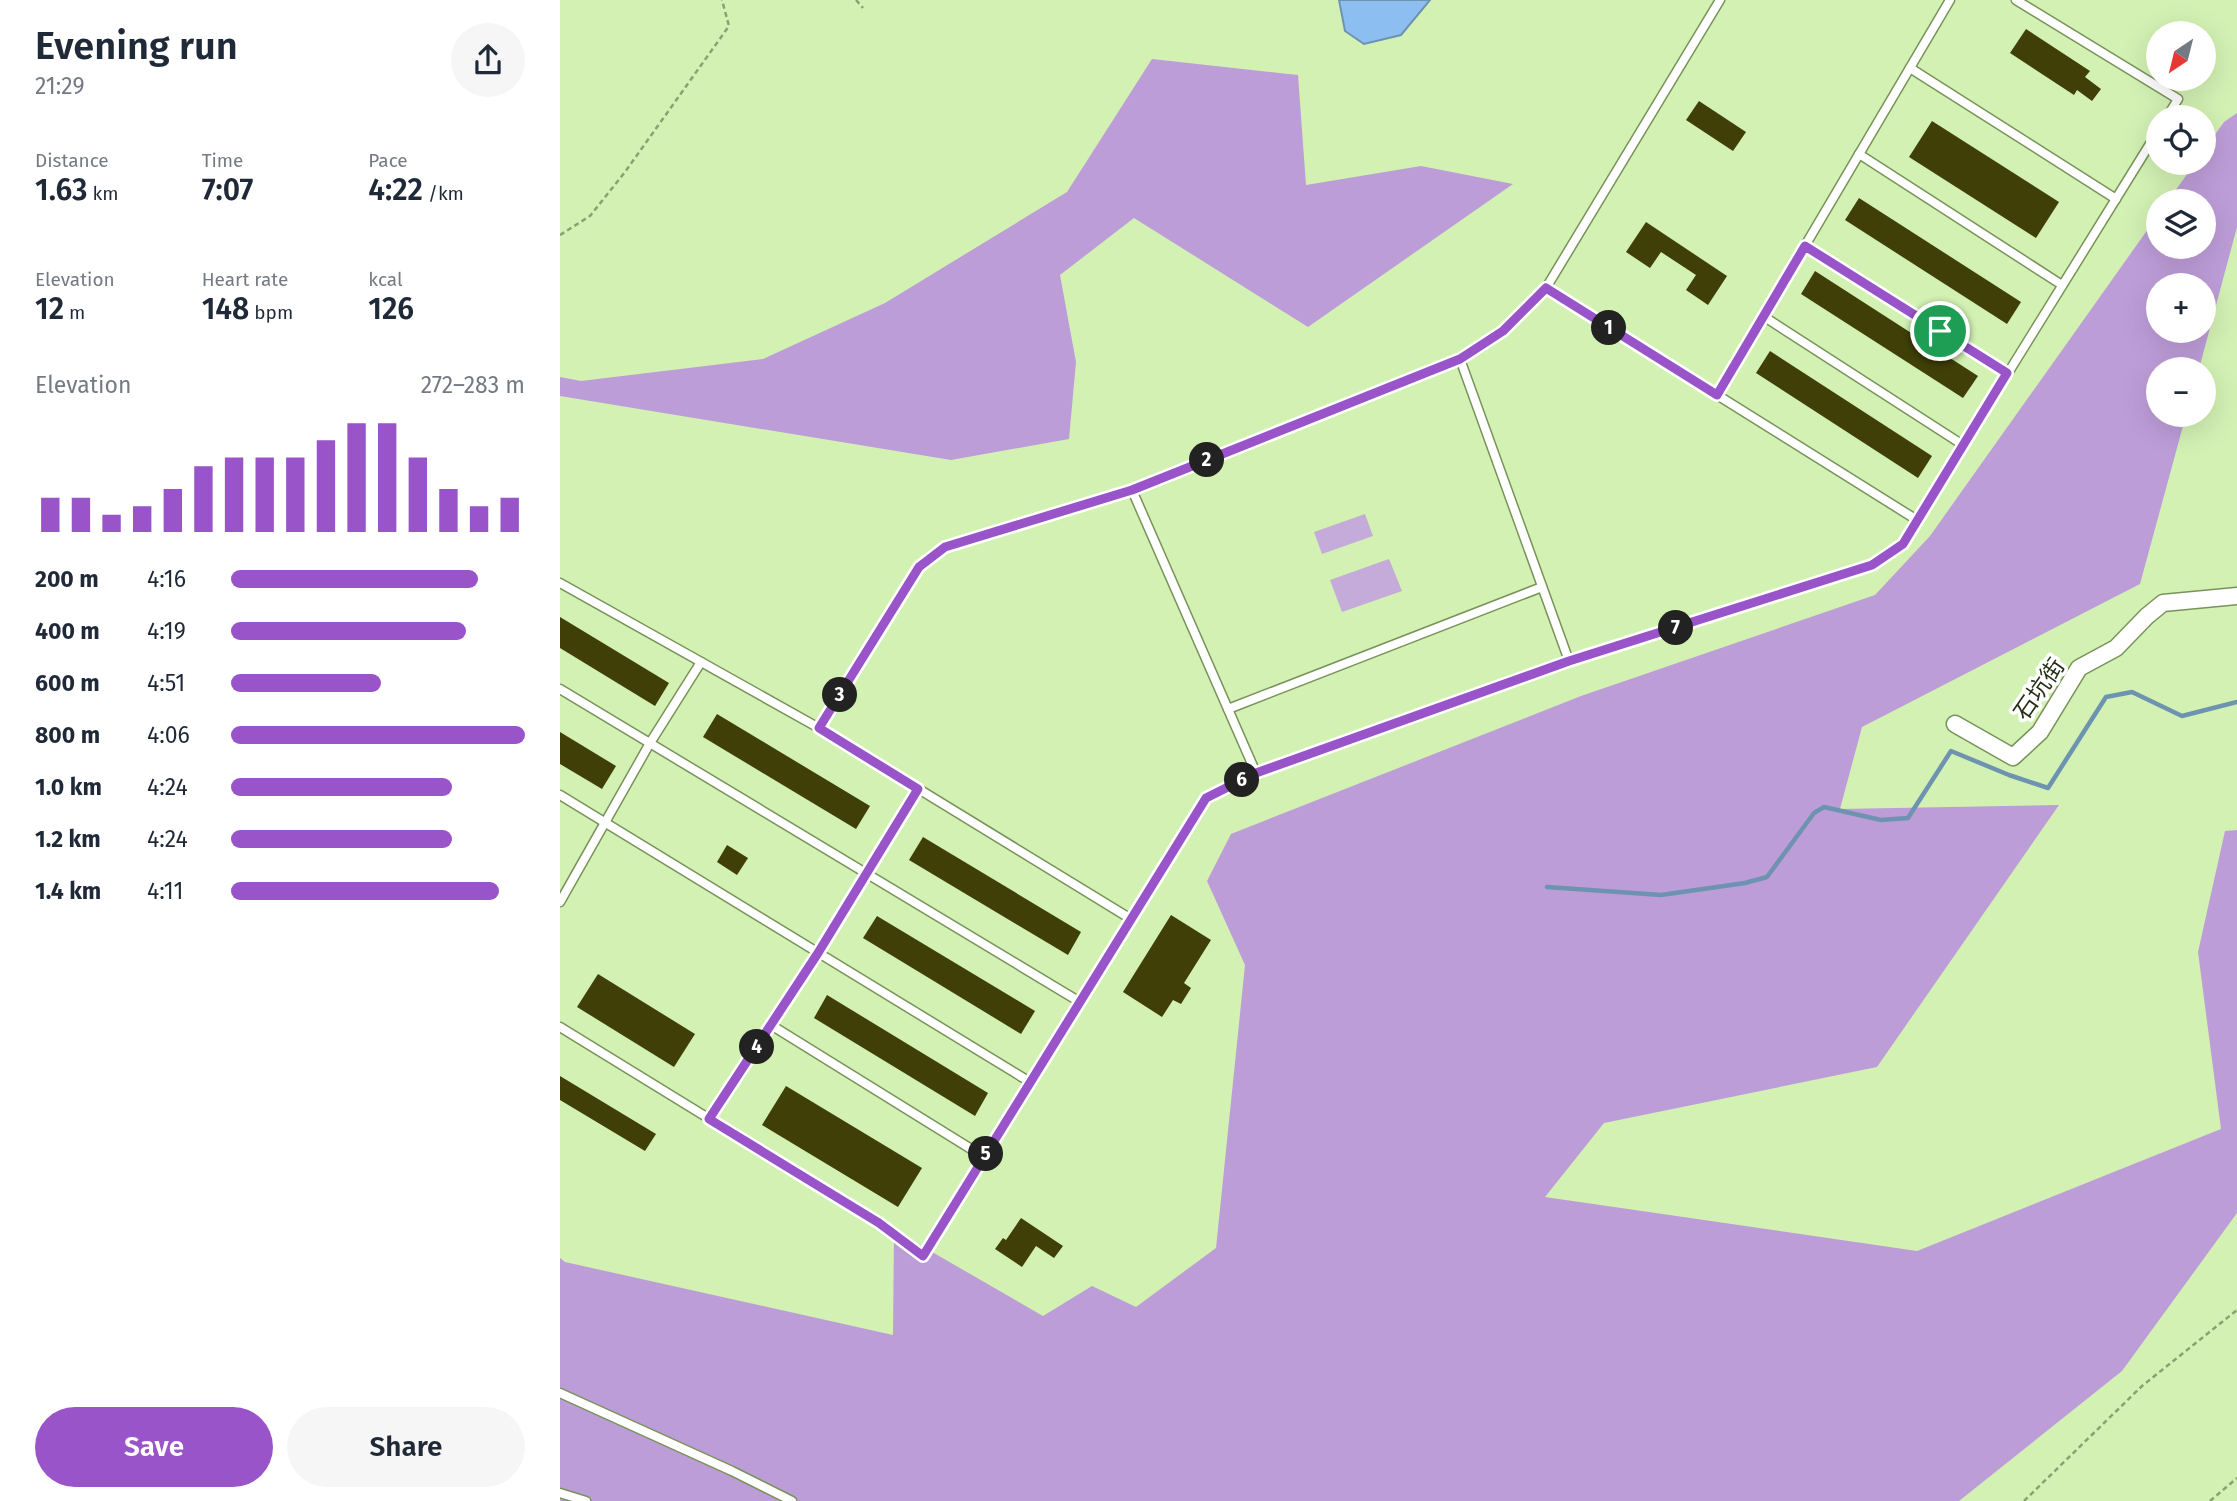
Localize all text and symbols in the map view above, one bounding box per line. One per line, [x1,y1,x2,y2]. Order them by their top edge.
north arrow [2146,21,2216,91]
map controls [2146,21,2216,427]
text: Evening run [35,23,238,69]
button: share [451,23,525,97]
text: 21:29 [35,72,85,100]
button: locate [2146,105,2216,175]
text: Distance [35,149,109,172]
text: Time [202,149,243,172]
text: Pace [368,149,408,172]
text: 1.63 [35,172,87,208]
text: 7:07 [202,172,253,208]
text: 4:22 [368,172,423,208]
text: km [87,182,118,205]
text: /km [423,182,464,205]
button: layers [2146,189,2216,259]
text: Elevation [35,268,115,291]
text: Heart rate [202,268,288,291]
text: kcal [368,268,403,291]
button: + [2146,273,2216,343]
text: 12 [35,291,64,327]
text: 148 [202,291,249,327]
text: 126 [368,291,414,327]
text: m [64,301,85,324]
text: bpm [249,301,293,324]
pin [1910,301,1970,361]
pin: 1 [1592,310,1626,346]
icon: arrive [1921,312,1959,350]
text: 1 [1604,316,1613,339]
button: − [2146,357,2216,427]
text: Elevation [35,371,131,399]
text: 272–283 m [421,371,525,399]
pin: 2 [1190,442,1224,477]
text: 2 [1202,448,1211,471]
text: 200 m [35,565,99,593]
text: 4:16 [147,565,186,593]
pin: 7 [1658,610,1694,646]
text: 7 [1671,616,1680,639]
text: 400 m [35,617,100,645]
text: 4:19 [147,617,186,645]
street label: 石坑街 [2008,653,2070,725]
text: 600 m [35,669,100,697]
text: 4:51 [147,669,185,697]
pin: 3 [822,678,858,712]
text: 3 [835,683,844,706]
text: 800 m [35,721,100,749]
text: 4:06 [147,721,190,749]
pin: 6 [1224,762,1260,798]
text: 6 [1236,768,1247,791]
text: 1.0 km [35,773,102,801]
text: 4:24 [147,773,188,801]
text: 1.2 km [35,825,101,853]
text: 4:24 [147,825,188,853]
text: 1.4 km [35,877,101,905]
text: 4:11 [147,877,183,905]
pin: 4 [740,1030,774,1064]
text: 4 [751,1035,762,1058]
pin: 5 [968,1136,1004,1172]
text: 5 [980,1142,991,1165]
button: Save [35,1407,273,1487]
button: Share [287,1407,525,1487]

